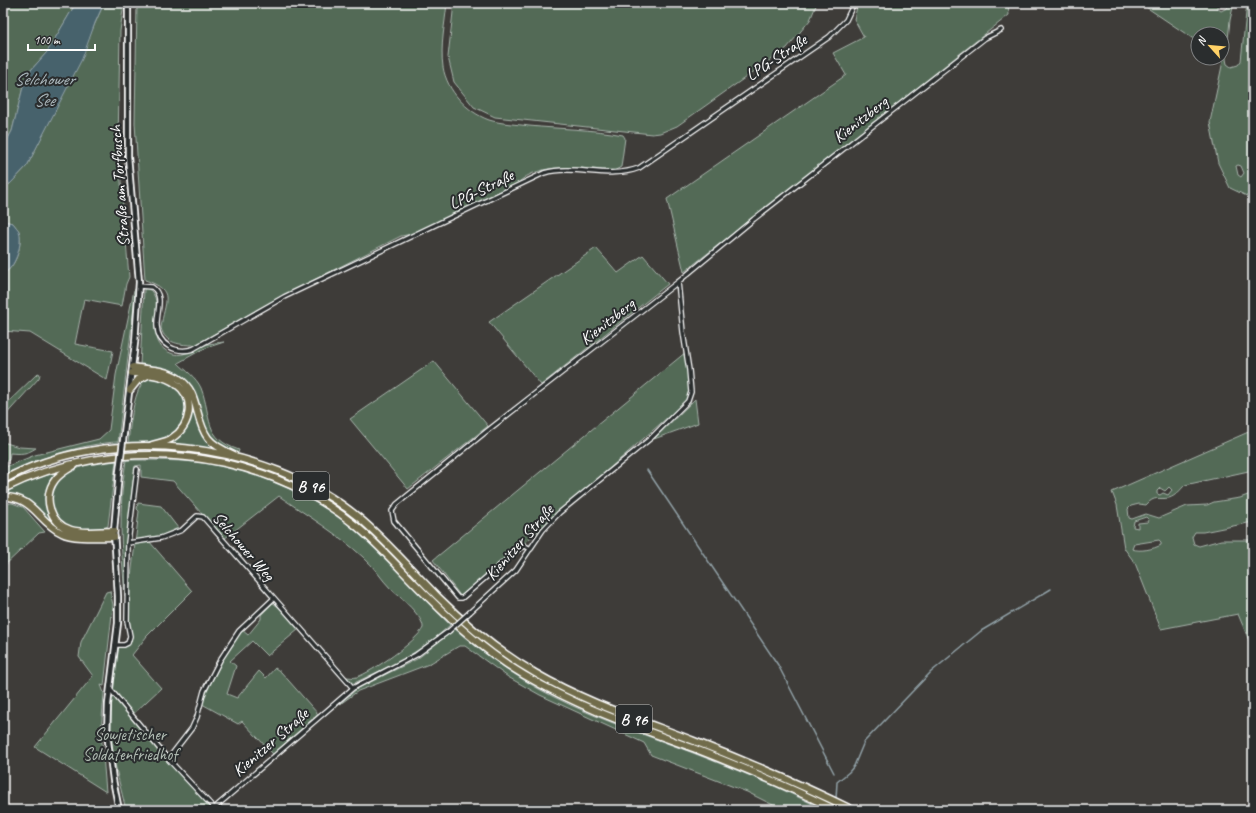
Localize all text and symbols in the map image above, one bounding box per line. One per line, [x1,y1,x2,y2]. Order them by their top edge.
scale bar [28,26,95,52]
north arrow [1190,26,1230,66]
street label: LPG-Straße [742,28,812,86]
text: 100 m [34,32,61,48]
text: N [1193,33,1210,48]
water label: Selchower See [14,68,76,111]
street label: Kienitzberg [829,91,893,147]
street label: Straße am Torfbusch [105,123,134,247]
street label: LPG-Straße [445,164,518,214]
street label: Kienitzberg [576,293,640,349]
road number: B 96 [293,472,329,500]
street label: Kienitzer Straße [481,499,559,585]
street label: Selchower Weg [208,507,280,586]
street label: Kienitzer Straße [228,703,314,781]
road number: B 96 [616,705,652,733]
park label: Sowjetischer Soldatenfriedhof [83,724,181,765]

